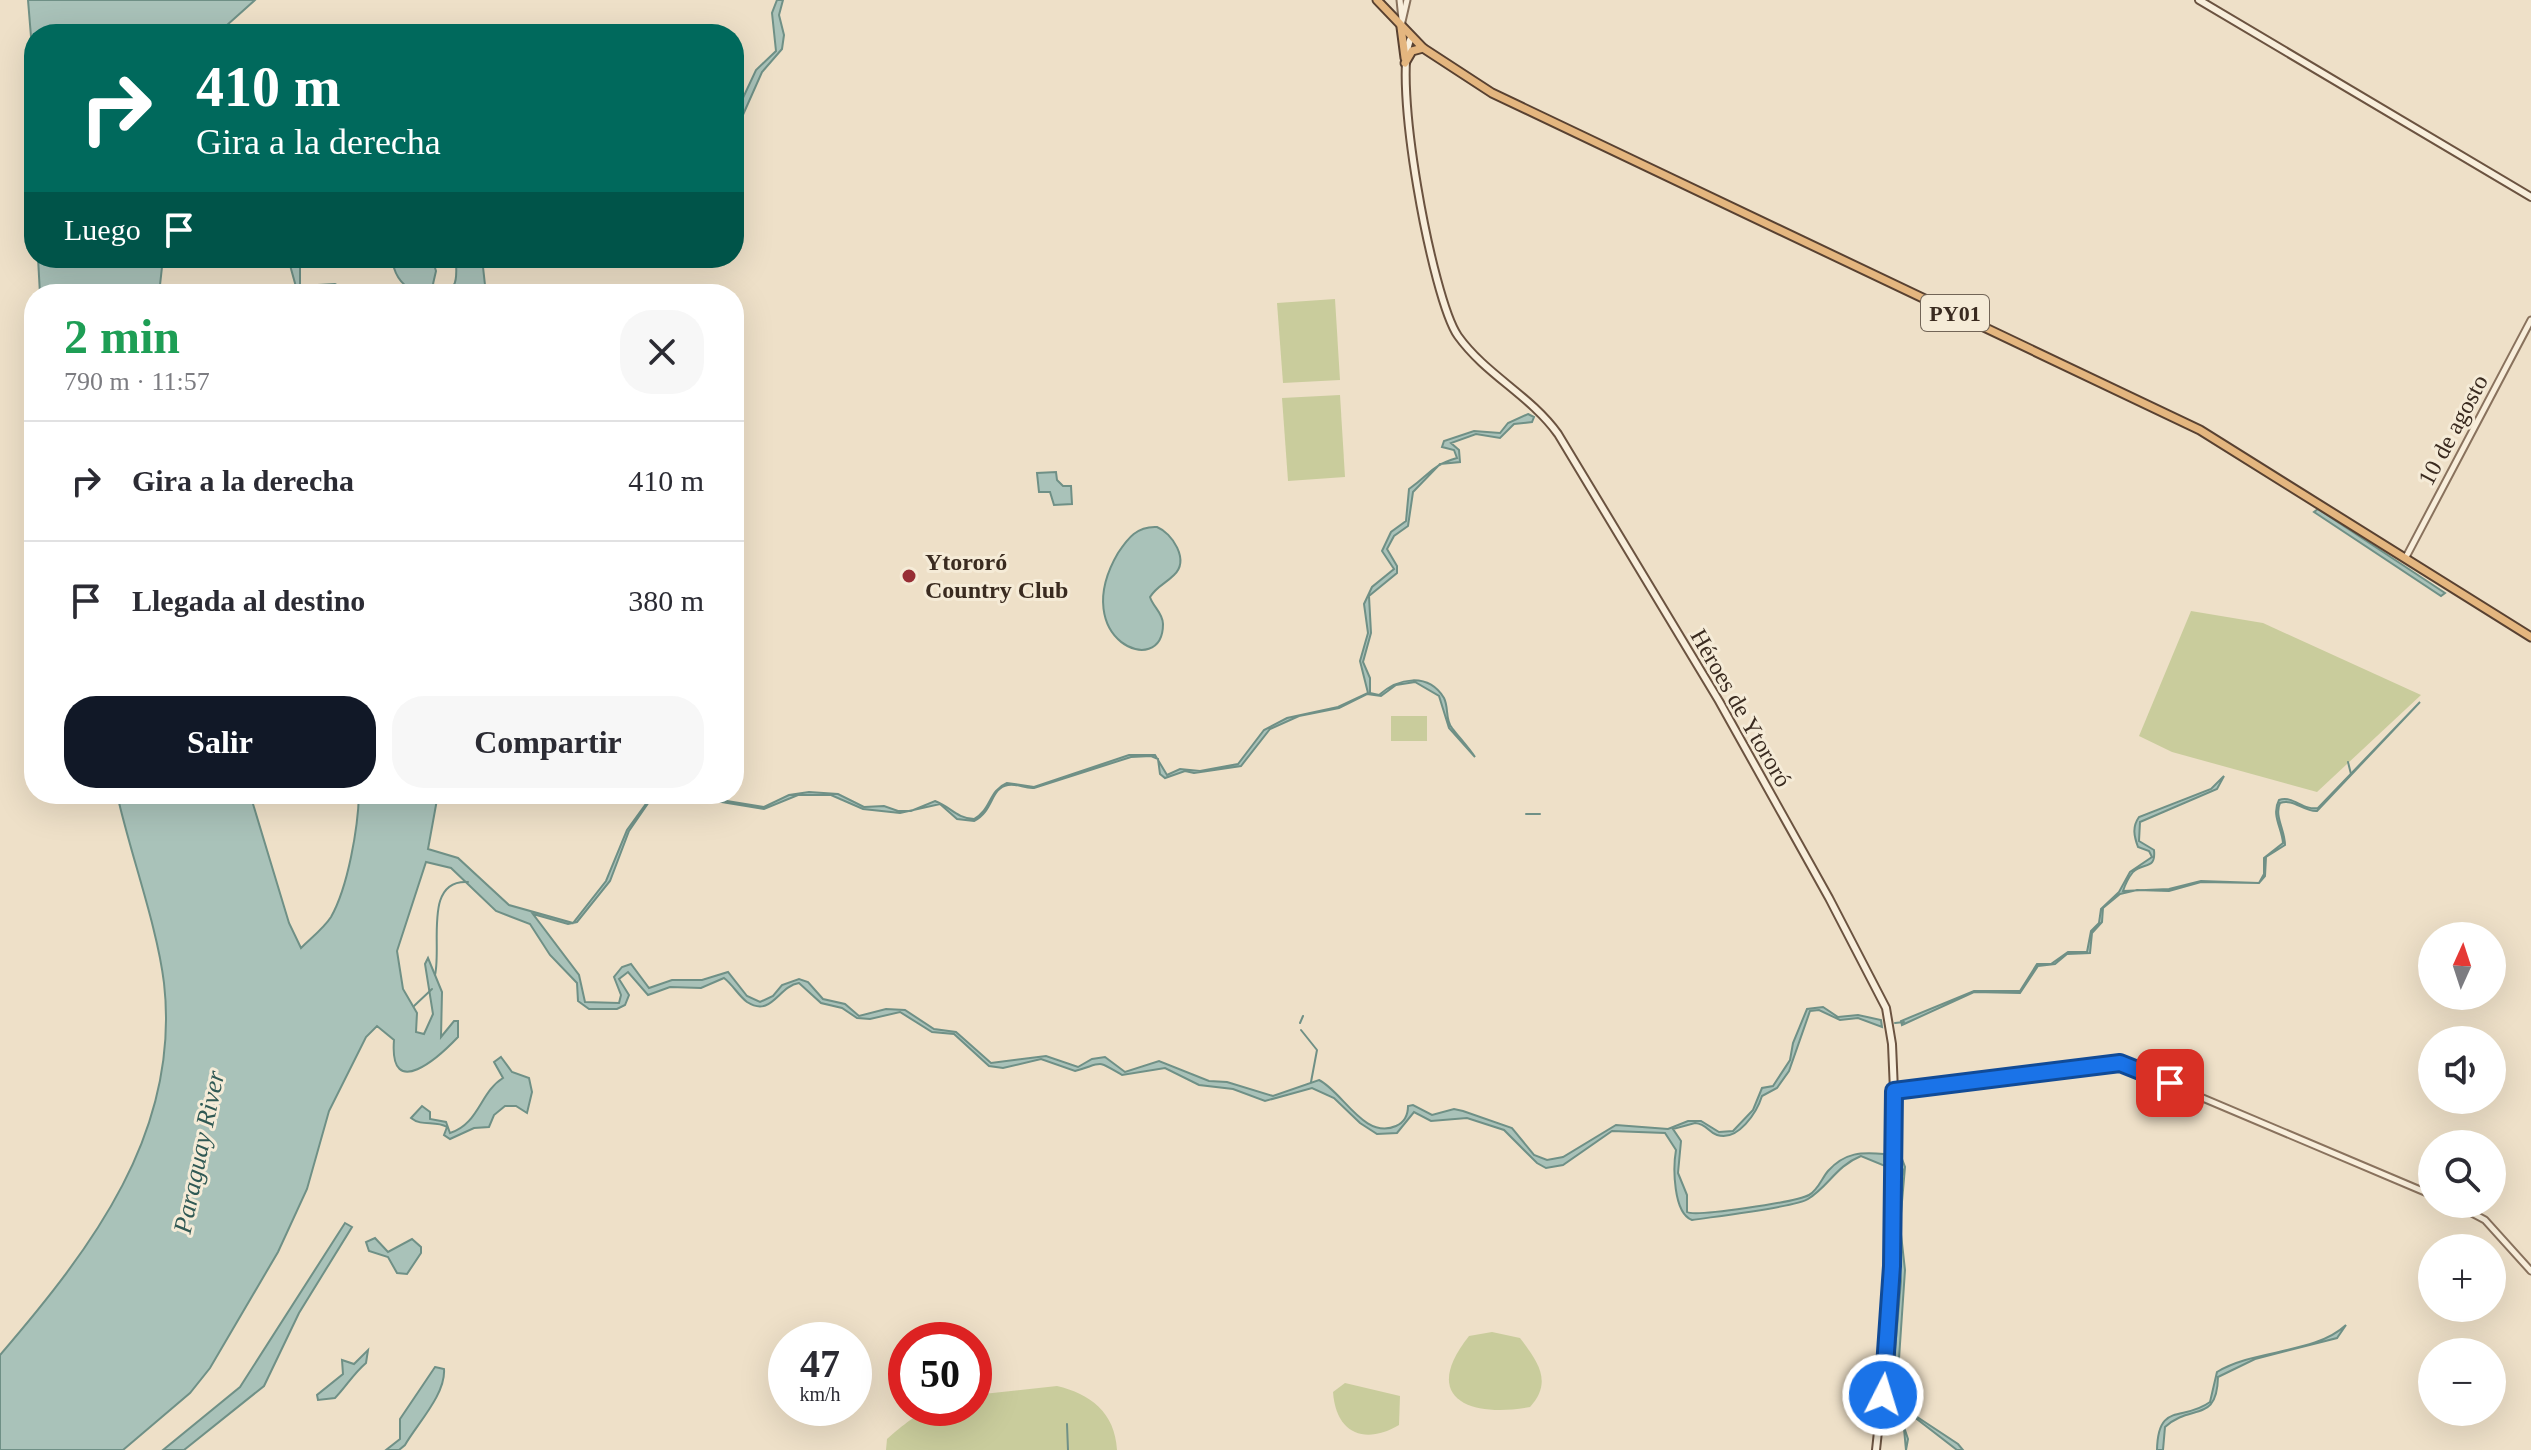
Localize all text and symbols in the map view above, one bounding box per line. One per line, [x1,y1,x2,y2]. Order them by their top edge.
icon: right [64,56,168,160]
text: 410 m [196,56,341,118]
text: Gira a la derecha [196,122,441,162]
icon: arrive [157,208,201,252]
text: Luego [64,213,141,246]
road number: PY01 [1921,295,1989,331]
text: 2 min [64,310,180,363]
button: close [620,310,704,394]
text: 790 m · 11:57 [64,367,210,396]
street label: 10 de agosto [2413,370,2493,490]
icon: right [64,459,108,503]
text: Gira a la derecha [132,464,354,497]
text: 410 m [628,464,704,497]
place label: Ytororó Country Club [925,549,1068,603]
marker: Ytororó Country Club [900,567,918,585]
icon: arrive [64,579,108,623]
text: Llegada al destino [132,584,365,617]
text: 380 m [628,584,704,617]
street label: Héroes de Ytororó [1685,625,1797,791]
button: Salir [64,696,376,788]
button: Compartir [392,696,704,788]
north arrow [2418,922,2506,1010]
map controls [2418,922,2506,1426]
button: sound [2418,1026,2506,1114]
pin [2136,1049,2204,1117]
icon: arrive [2148,1061,2192,1105]
water label: Paraguay River [167,1067,231,1237]
button: search [2418,1130,2506,1218]
button: + [2418,1234,2506,1322]
speed limit sign: 50 [888,1322,992,1426]
button: − [2418,1338,2506,1426]
text: 47 [800,1341,840,1386]
position arrow [1841,1353,1925,1437]
text: km/h [799,1383,841,1405]

